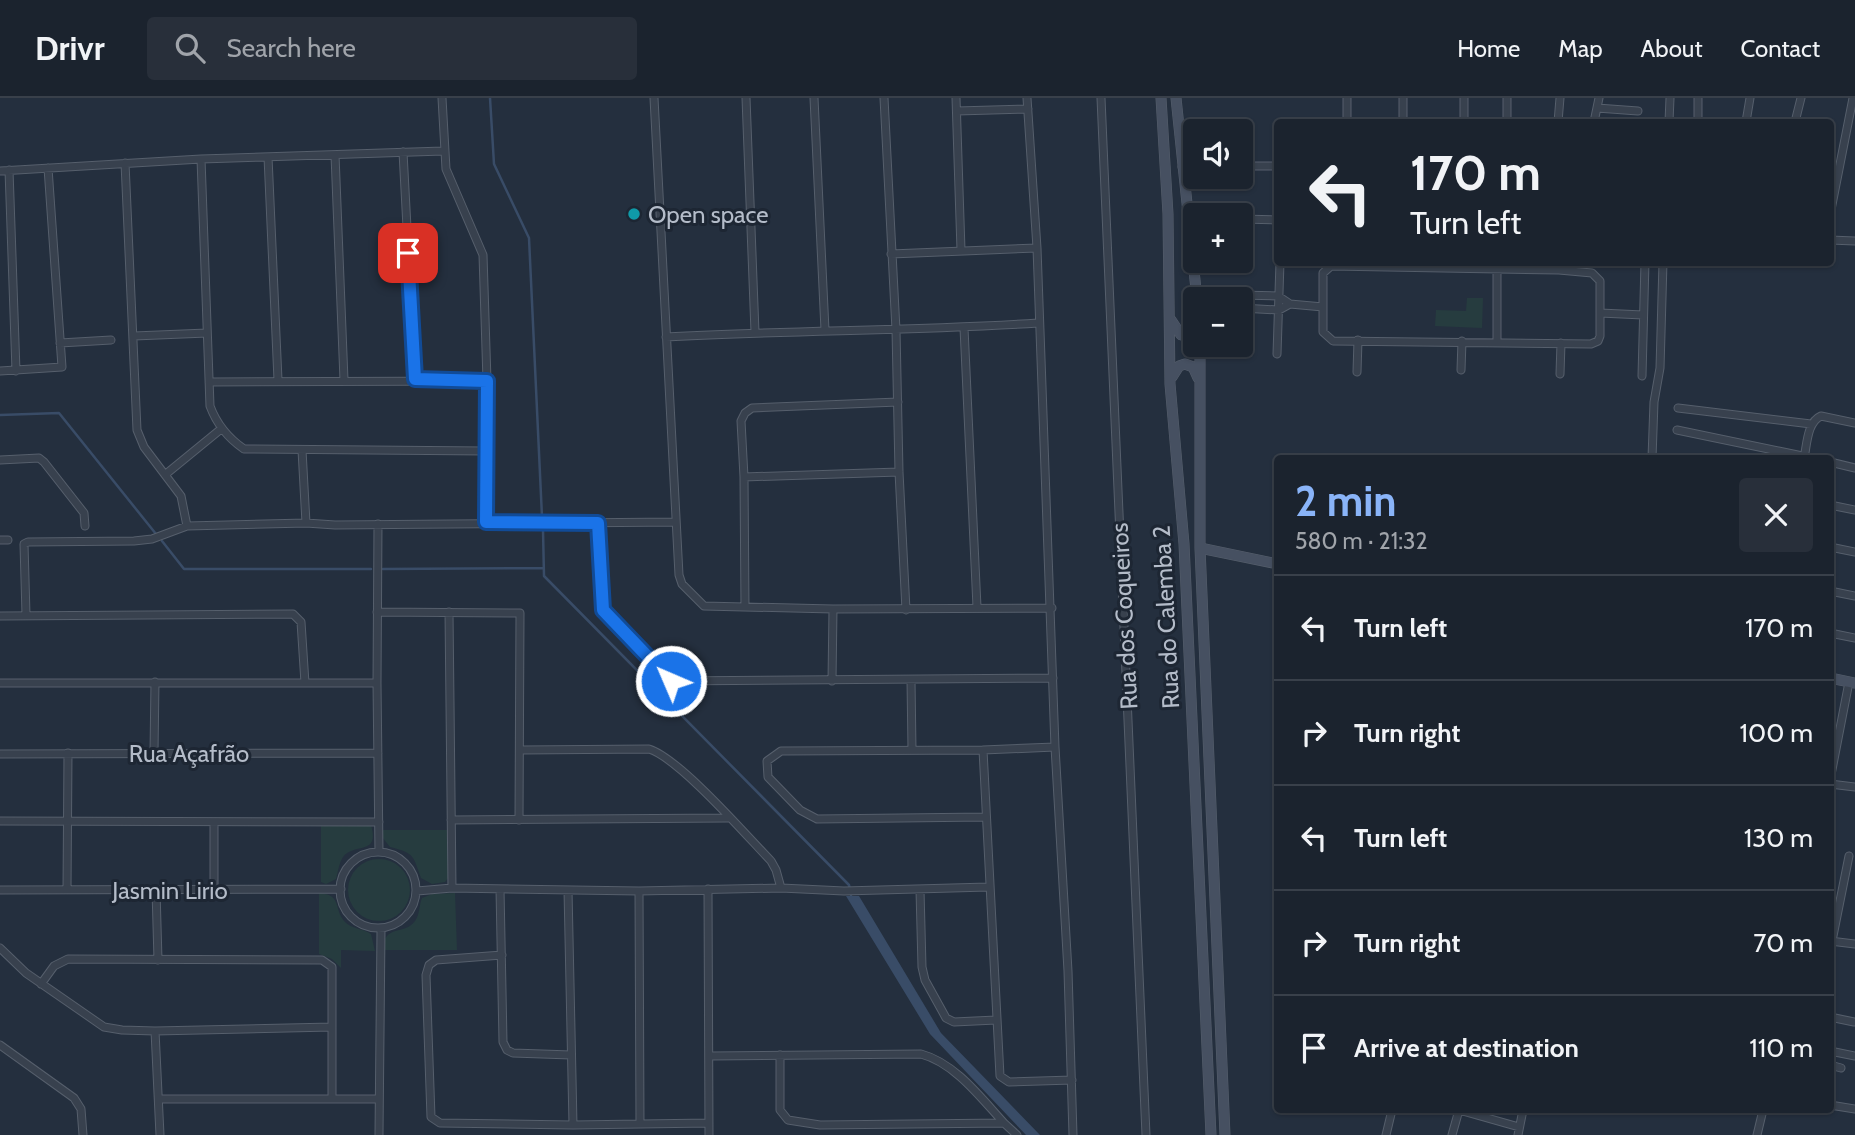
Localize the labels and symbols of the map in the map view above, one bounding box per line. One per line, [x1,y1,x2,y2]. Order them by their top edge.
place label: Open space [648,200,769,229]
marker: Open space [626,206,642,222]
pin [378,223,438,283]
street label: Rua dos Coqueiros [1105,522,1143,710]
street label: Rua do Calemba 2 [1147,525,1185,709]
position arrow [634,644,708,718]
street label: Rua Açafrão [129,739,249,768]
street label: Jasmin Lirio [111,876,228,905]

